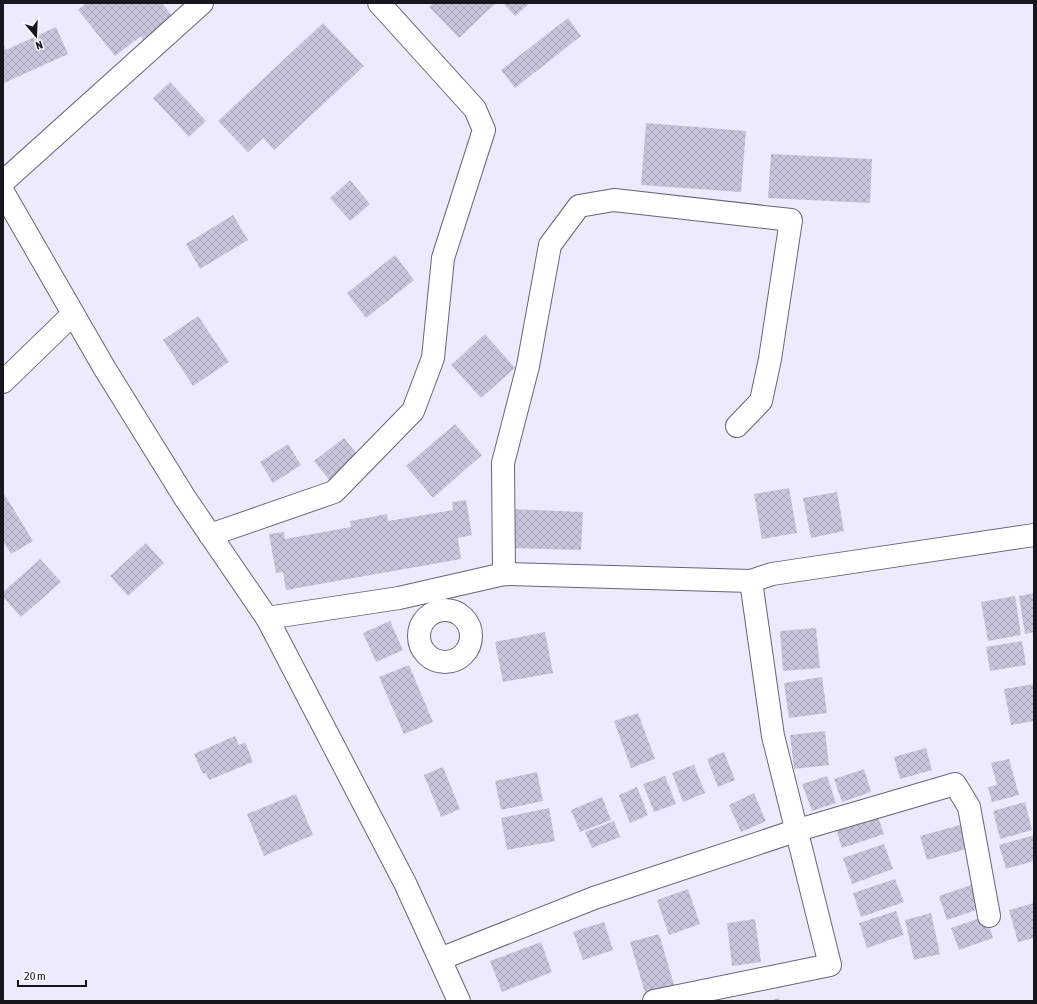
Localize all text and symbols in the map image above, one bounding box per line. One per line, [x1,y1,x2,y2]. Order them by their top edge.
north arrow [16,16,56,56]
text: N [34,39,44,52]
scale bar [18,962,86,988]
text: 20 m [24,969,46,983]

